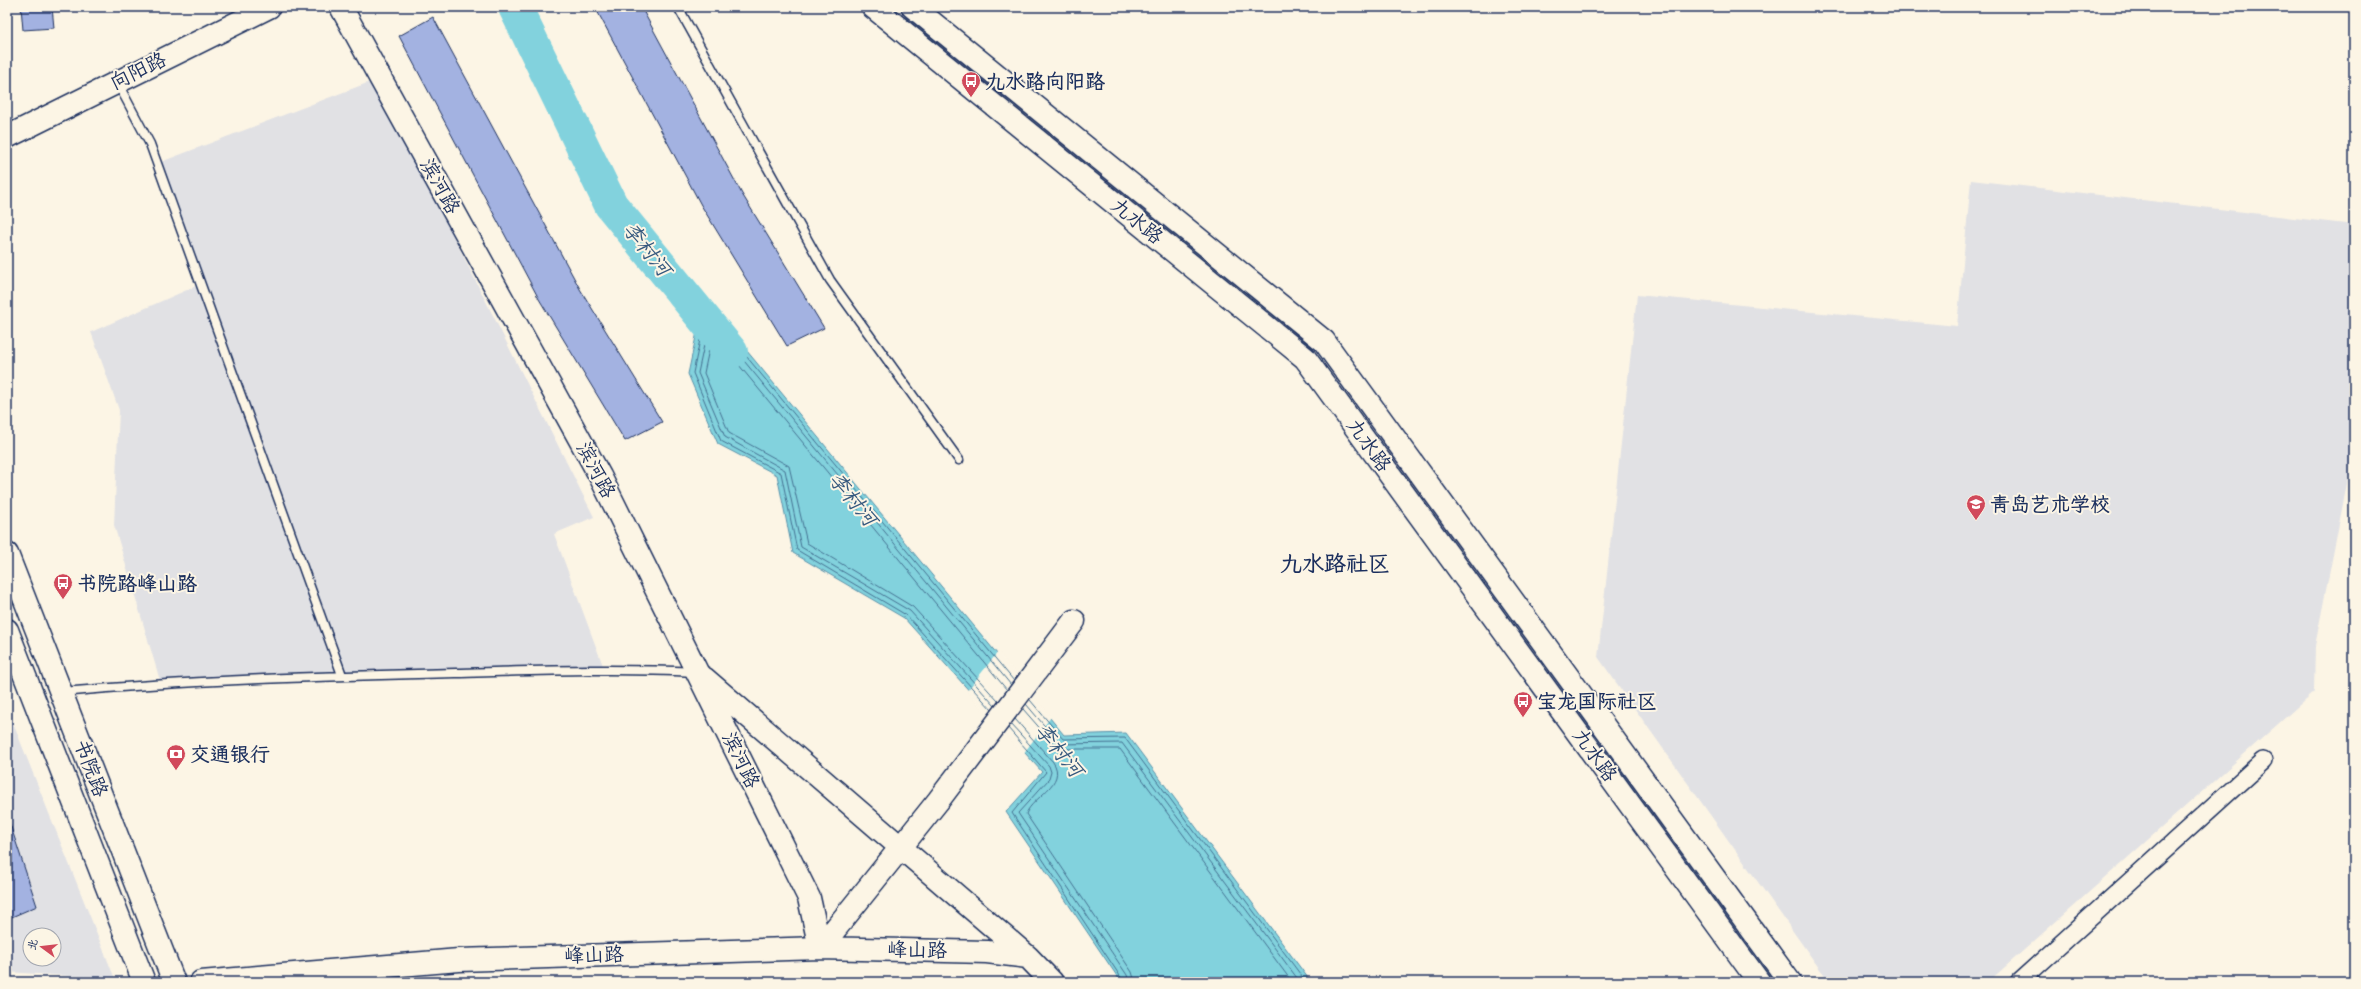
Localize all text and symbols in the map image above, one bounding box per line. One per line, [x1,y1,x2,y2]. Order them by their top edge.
street label: 向阳路 [106,46,171,95]
place label: 九水路向阳路 [985,69,1105,94]
bus stop icon: 九水路向阳路 [960,70,982,98]
street label: 滨河路 [415,154,466,219]
street label: 九水路 [1106,192,1169,250]
water label: 李村河 [617,216,679,284]
street label: 九水路 [1341,413,1397,477]
street label: 滨河路 [571,438,622,503]
water label: 李村河 [823,466,885,534]
place label: 青岛艺术学校 [1990,492,2110,517]
school or university icon: 青岛艺术学校 [1965,493,1987,521]
district label: 九水路社区 [1280,550,1390,578]
place label: 书院路峰山路 [77,571,197,596]
bus stop icon: 书院路峰山路 [52,572,74,600]
place label: 宝龙国际社区 [1537,689,1657,714]
bus stop icon: 宝龙国际社区 [1512,690,1534,718]
water label: 李村河 [1029,717,1091,785]
street label: 九水路 [1567,723,1623,787]
street label: 滨河路 [717,728,766,793]
street label: 书院路 [69,736,114,801]
place label: 交通银行 [190,742,270,767]
bank icon: 交通银行 [165,743,187,771]
north arrow [22,927,62,967]
text: 北 [24,937,41,952]
street label: 峰山路 [887,937,948,963]
street label: 峰山路 [564,941,625,969]

